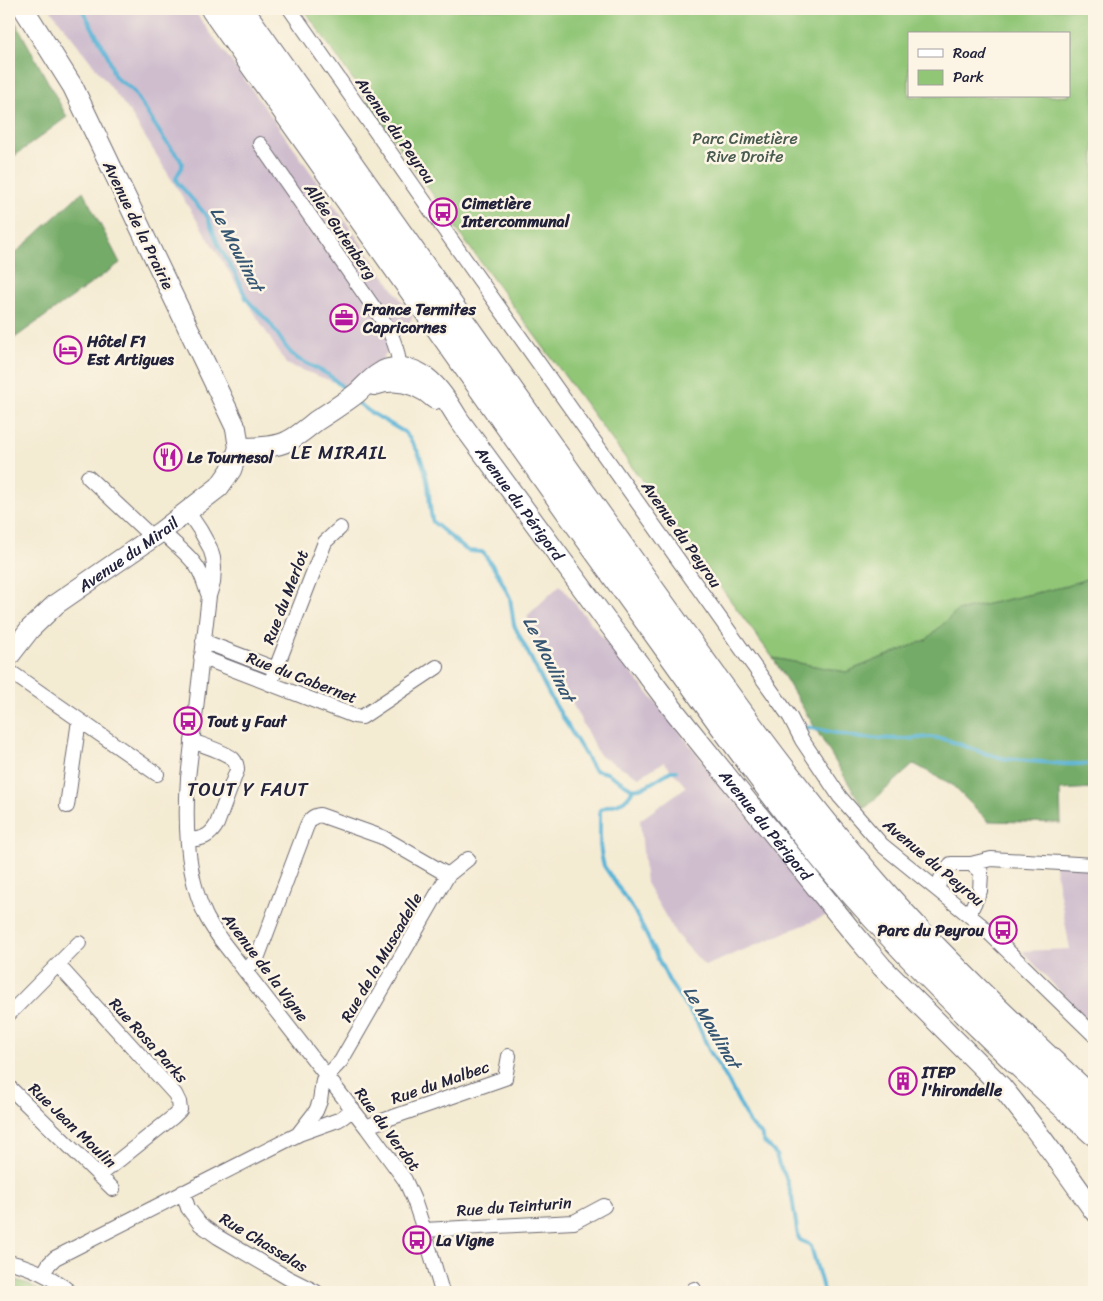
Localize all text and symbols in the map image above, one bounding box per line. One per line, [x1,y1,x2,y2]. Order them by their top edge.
legend [908,32,1070,98]
text: Road [953,40,986,66]
text: Park [953,64,984,90]
street label: Avenue du Peyrou [347,70,444,190]
park label: Parc Cimetière Rive Droite [692,124,798,171]
street label: Avenue de la Prairie [94,155,182,295]
street label: Allée Gutenberg [296,176,385,286]
place label: Cimetière Intercommunal [461,189,571,236]
bus stop icon: Cimetière Intercommunal [428,197,458,227]
water label: Le Moulinat [201,201,274,300]
place label: France Termites Capricornes [362,295,476,342]
office icon: France Termites Capricornes [329,303,359,333]
place label: Hôtel F1 Est Artigues [86,327,174,374]
hotel icon: Hôtel F1 Est Artigues [53,335,83,365]
district label: LE MIRAIL [291,436,387,469]
street label: Avenue du Périgord [467,439,573,568]
restaurant icon: Le Tournesol [153,442,183,472]
place label: Le Tournesol [187,443,275,472]
street label: Avenue du Peyrou [633,474,730,594]
street label: Avenue du Mirail [71,509,186,600]
street label: Rue du Merlot [254,546,317,649]
water label: Le Moulinat [514,611,586,710]
street label: Rue du Cabernet [242,643,361,712]
bus stop icon: Tout y Faut [173,706,203,736]
place label: Tout y Faut [207,707,288,736]
street label: Avenue du Périgord [711,762,821,889]
district label: TOUT Y FAUT [187,773,309,806]
street label: Avenue du Peyrou [875,810,991,914]
street label: Rue de la Muscadelle [332,887,430,1028]
street label: Avenue de la Vigne [214,906,317,1028]
bus stop icon: Parc du Peyrou [988,915,1018,945]
place label: Parc du Peyrou [877,916,984,945]
water label: Le Moulinat [674,979,751,1077]
street label: Rue Rosa Parks [102,991,196,1090]
street label: Rue du Malbec [387,1052,493,1113]
place label: ITEP l'hirondelle [921,1058,1003,1105]
building icon: ITEP l'hirondelle [888,1066,918,1096]
street label: Rue Jean Moulin [22,1075,124,1176]
street label: Rue du Verdot [347,1081,428,1178]
street label: Rue du Teinturin [456,1188,573,1225]
street label: Rue Chasselas [214,1204,314,1281]
bus stop icon: La Vigne [402,1225,432,1255]
place label: La Vigne [436,1226,494,1255]

